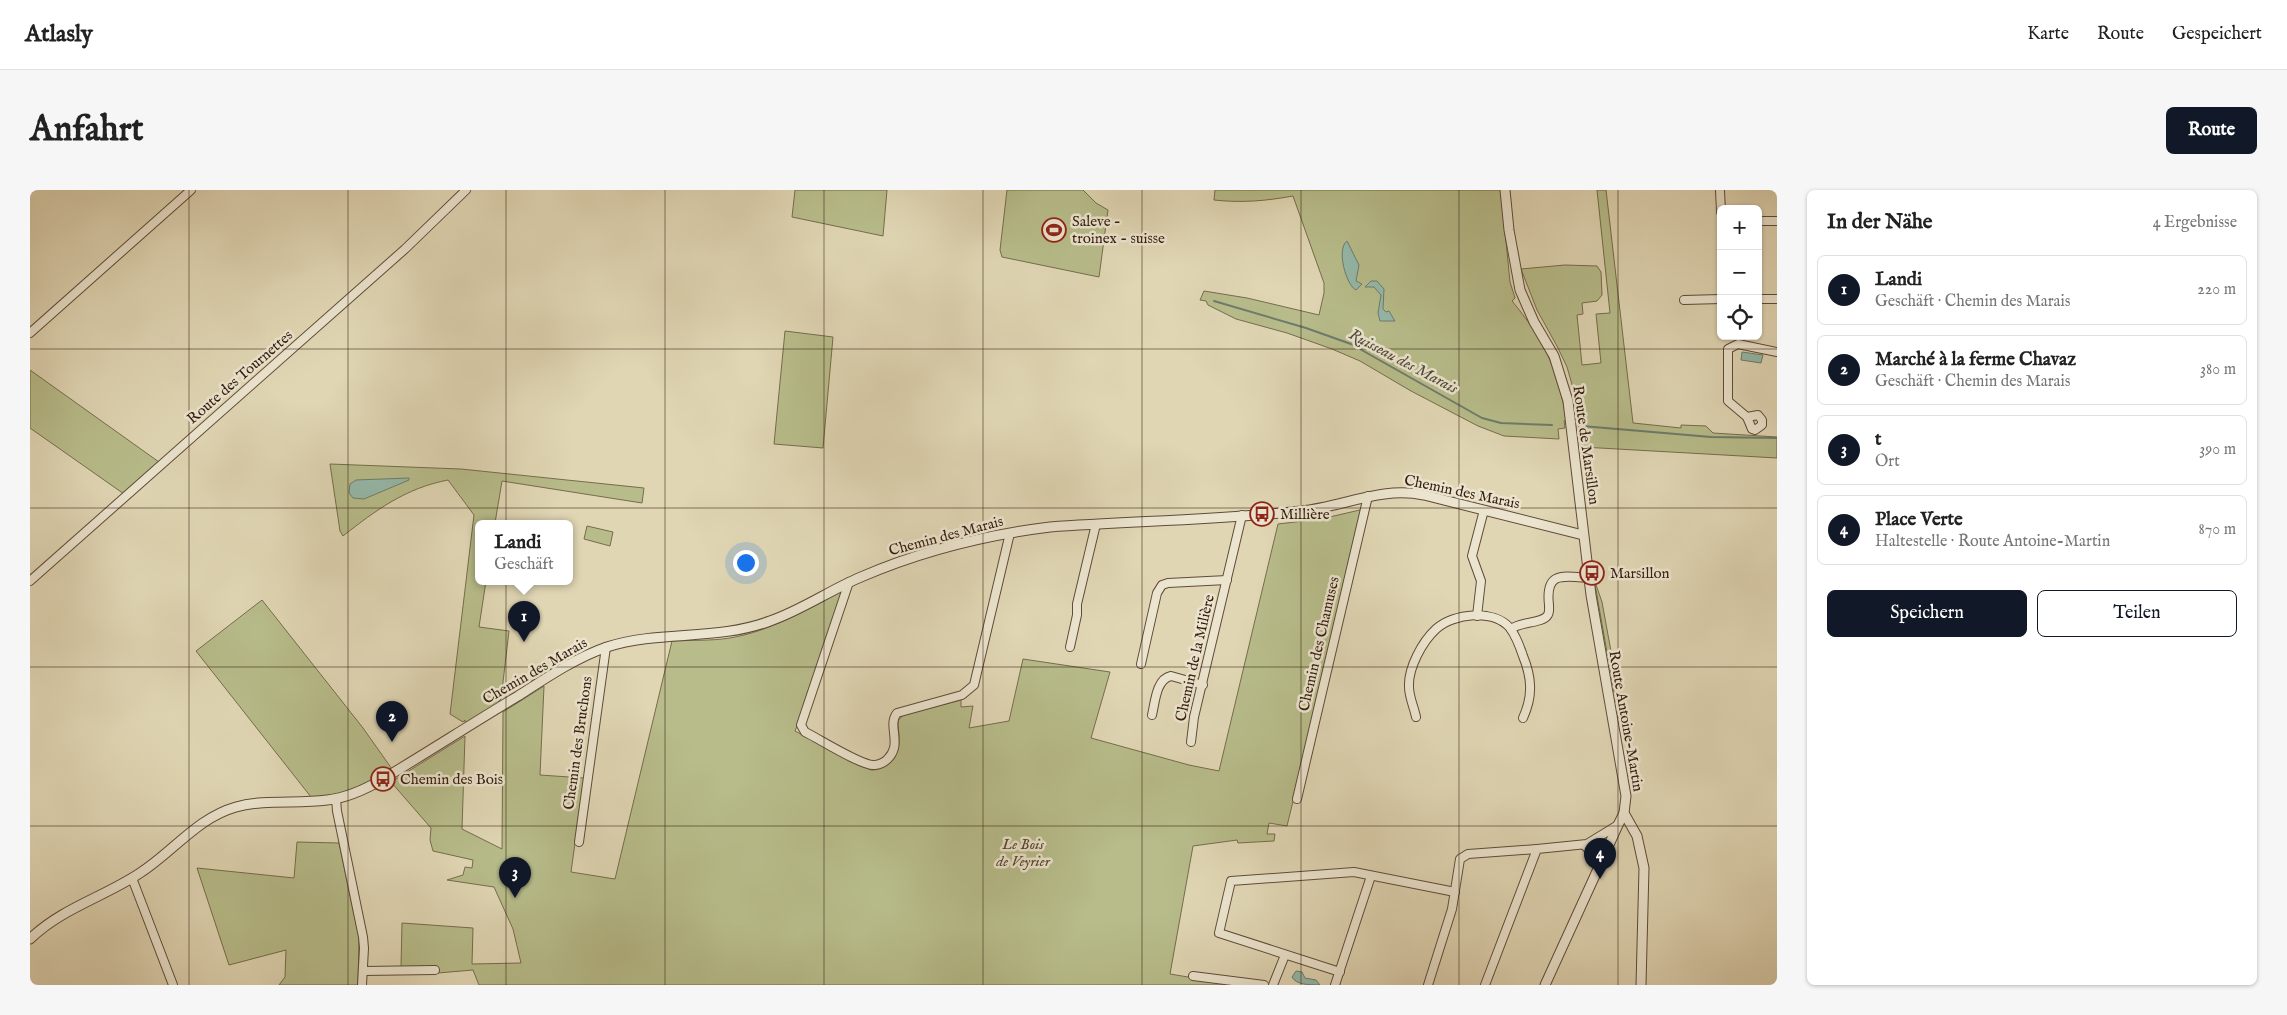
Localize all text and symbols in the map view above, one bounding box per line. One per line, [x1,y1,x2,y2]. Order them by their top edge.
text: Atlasly [25,19,93,50]
text: Karte [2027,23,2069,46]
text: Route [2097,23,2144,46]
text: Gespeichert [2172,23,2262,46]
button: Route [2166,107,2257,154]
text: Anfahrt [30,108,144,153]
map controls [1717,205,1762,340]
button: + [1717,205,1762,250]
text: In der Nähe [1827,209,1933,236]
place label: Saleve - troinex - suisse [1072,212,1165,248]
text: 4 Ergebnisse [2153,213,2237,233]
sports icon: Saleve - troinex - suisse [1041,217,1067,243]
button: − [1717,250,1762,295]
text: Landi [1875,268,1922,292]
text: 1 [1841,280,1847,300]
text: 220 m [2197,280,2236,300]
text: Geschäft · Chemin des Marais [1875,292,2070,312]
button: locate [1717,295,1762,340]
water label: Ruisseau des Marais [1345,325,1461,399]
street label: Route des Tournettes [183,326,297,428]
text: Marché à la ferme Chavaz [1875,348,2076,372]
text: 2 [1840,360,1848,380]
text: 380 m [2200,360,2236,380]
text: Geschäft · Chemin des Marais [1875,372,2070,392]
street label: Route de Marsillon [1568,384,1604,506]
text: t [1875,428,1882,452]
text: 3 [1841,440,1847,460]
text: 390 m [2199,440,2236,460]
text: Ort [1875,452,1900,472]
street label: Chemin des Marais [1402,470,1522,514]
bus stop icon: Millière [1249,501,1275,527]
place label: Millière [1280,505,1330,524]
text: Place Verte [1875,508,1963,532]
street label: Chemin des Marais [887,512,1005,560]
popup [475,520,573,585]
text: 4 [1840,520,1848,540]
text: 870 m [2199,520,2236,540]
text: Landi [494,531,541,555]
text: Haltestelle · Route Antoine-Martin [1875,532,2110,552]
your location [733,550,759,576]
text: Geschäft [494,555,554,575]
bus stop icon: Marsillon [1579,560,1605,586]
place label: Marsillon [1610,564,1670,583]
street label: Chemin des Chamuses [1294,575,1344,713]
button: Speichern [1827,590,2027,637]
button: Teilen [2037,590,2237,637]
street label: Chemin de la Milière [1171,592,1219,723]
pin: 1 [508,601,540,642]
street label: Chemin des Marais [479,633,591,709]
street label: Route Antoine-Martin [1604,649,1648,793]
street label: Chemin des Bruchons [559,675,597,811]
pin: 2 [376,701,408,742]
bus stop icon: Chemin des Bois [370,766,396,792]
place label: Chemin des Bois [400,770,503,789]
park label: Le Bois de Veyrier [995,835,1051,871]
pin: 4 [1584,838,1616,879]
pin: 3 [499,857,531,898]

